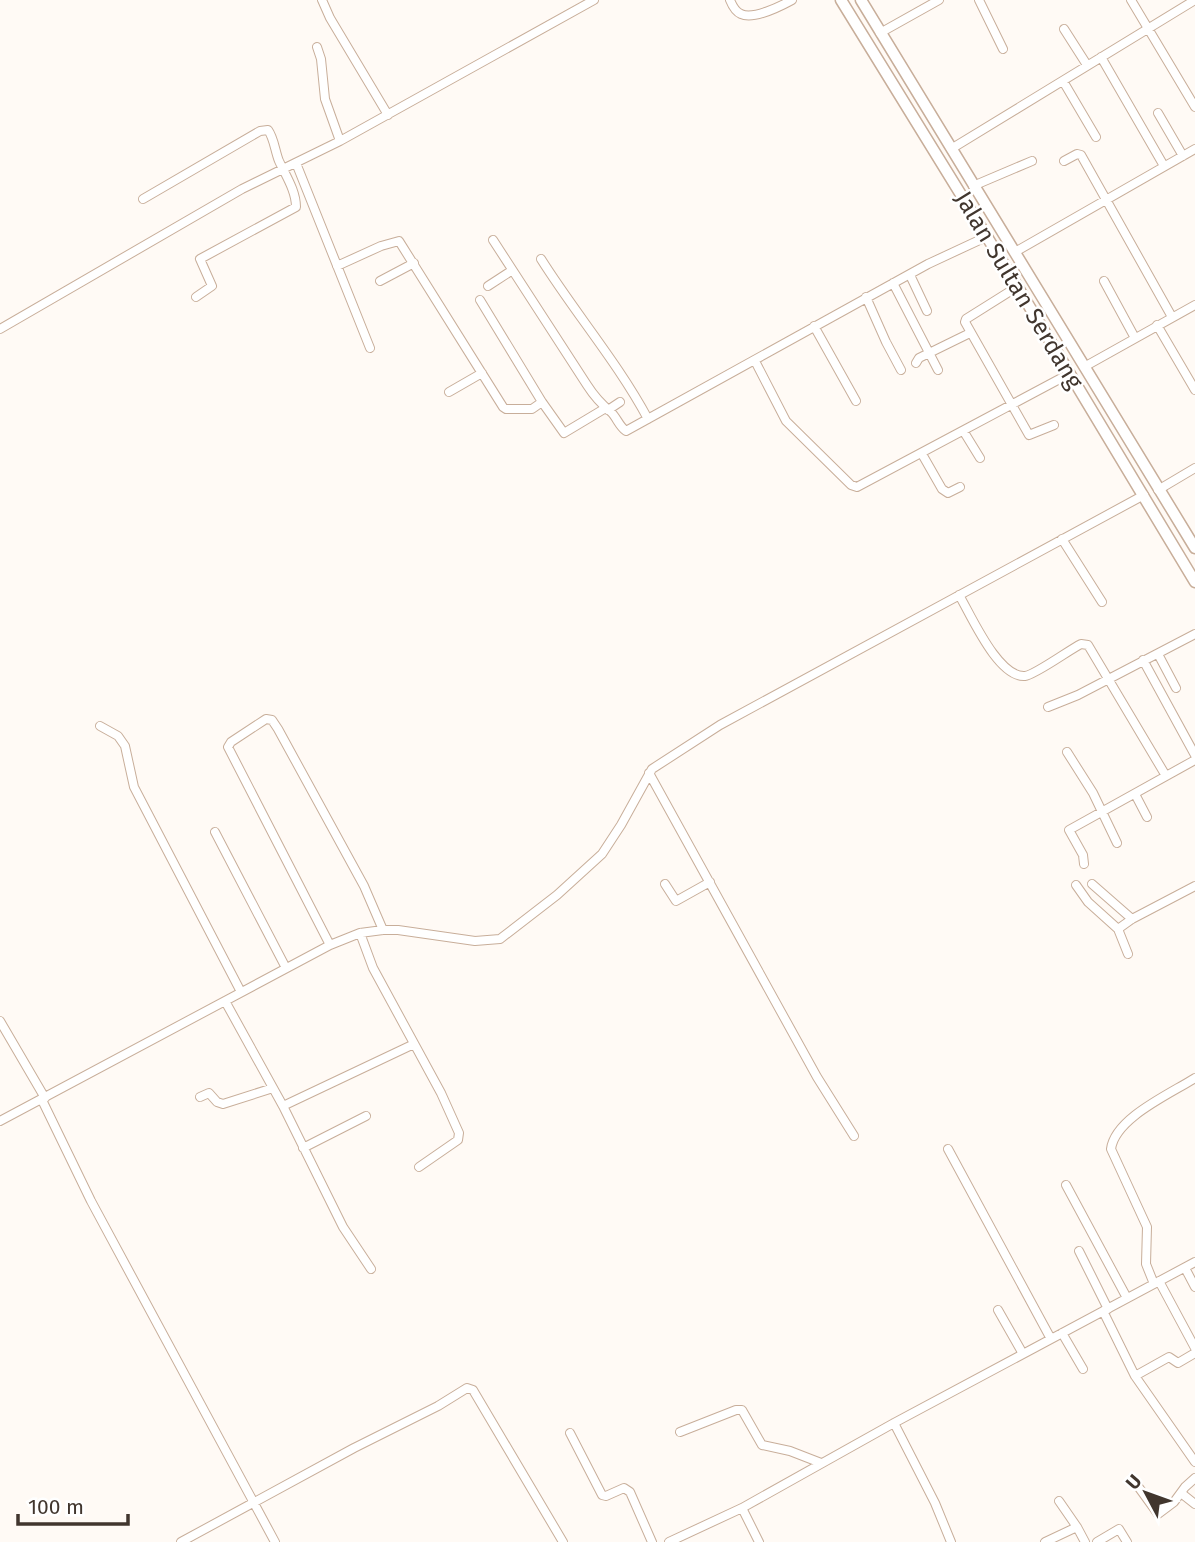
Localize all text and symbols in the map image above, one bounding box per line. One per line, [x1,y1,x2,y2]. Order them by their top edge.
street label: Jalan Sultan Serdang [949,186,1089,394]
north arrow [1111,1458,1181,1528]
text: U [1121,1470,1146,1494]
scale bar [18,1482,128,1526]
text: 100 m [28,1494,84,1520]

